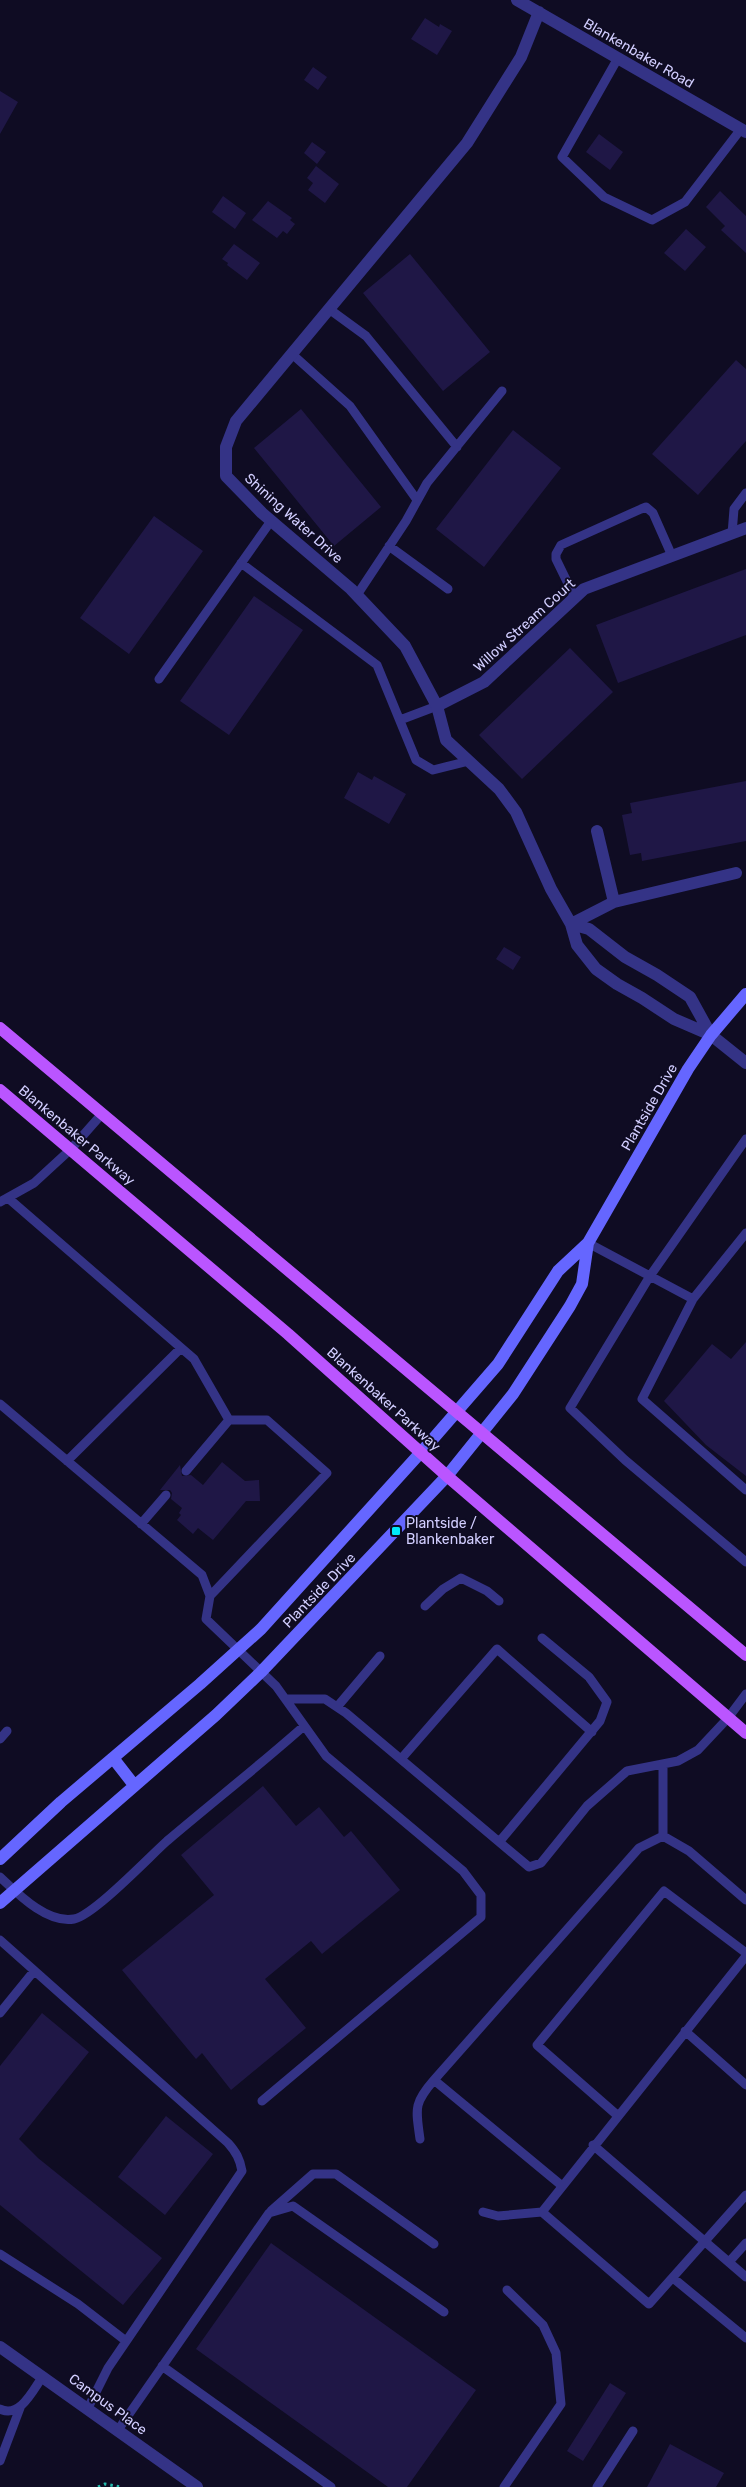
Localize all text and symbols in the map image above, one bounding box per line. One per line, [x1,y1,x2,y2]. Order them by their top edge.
street label: Blankenbaker Road [581,15,697,92]
street label: Shining Water Drive [241,470,346,567]
street label: Willow Stream Court [470,575,579,676]
street label: Plantside Drive [618,1061,681,1154]
street label: Blankenbaker Parkway [15,1082,139,1189]
street label: Blankenbaker Parkway [323,1344,444,1455]
place label: Plantside / Blankenbaker [406,1515,495,1548]
marker: Plantside / Blankenbaker [390,1525,402,1537]
street label: Plantside Drive [279,1549,360,1631]
street label: Campus Place [65,2370,150,2439]

